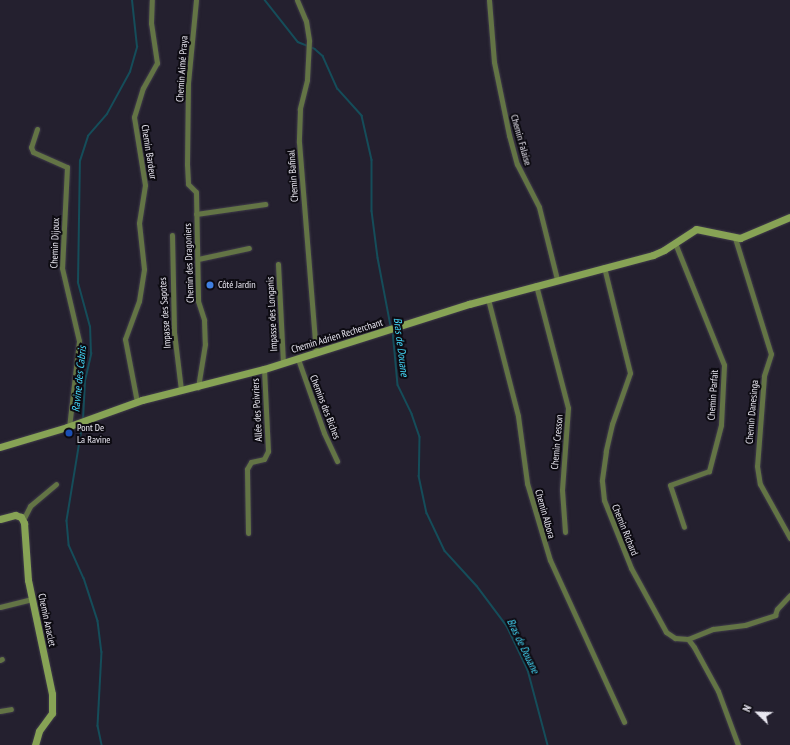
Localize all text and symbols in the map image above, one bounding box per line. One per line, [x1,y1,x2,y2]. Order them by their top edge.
street label: Chemin Aimé Praya [174,35,190,103]
street label: Chemin Falaise [508,113,534,167]
street label: Chemin Bardeur [139,124,159,180]
street label: Chemin Bafinal [285,150,301,202]
street label: Chemin Dijoux [48,217,62,269]
street label: Chemin des Dragoniers [182,223,196,303]
street label: Impasse des Longanis [264,276,280,352]
street label: Impasse des Sapotes [157,277,173,349]
place label: Côté Jardin [218,279,256,291]
marker: Côté Jardin [205,280,215,290]
street label: Chemin Adrien Recherchant [290,316,384,356]
water label: Bras de Douane [391,317,411,377]
water label: Ravine des Cabris [69,345,89,413]
street label: Chemin Parfait [705,369,721,421]
street label: Chemins des Biches [307,373,343,441]
street label: Allée des Poivriers [249,378,265,442]
street label: Chemin Danesinga [743,379,761,445]
street label: Chemin Cresson [549,414,565,470]
place label: Pont De La Ravine [77,421,110,444]
marker: Pont De La Ravine [64,428,74,438]
street label: Chemin Albora [532,488,558,540]
street label: Chemin Richard [609,503,641,557]
street label: Chemin Anaclet [35,592,59,648]
water label: Bras de Douane [504,616,542,676]
north arrow [738,693,778,733]
text: N [739,703,755,714]

